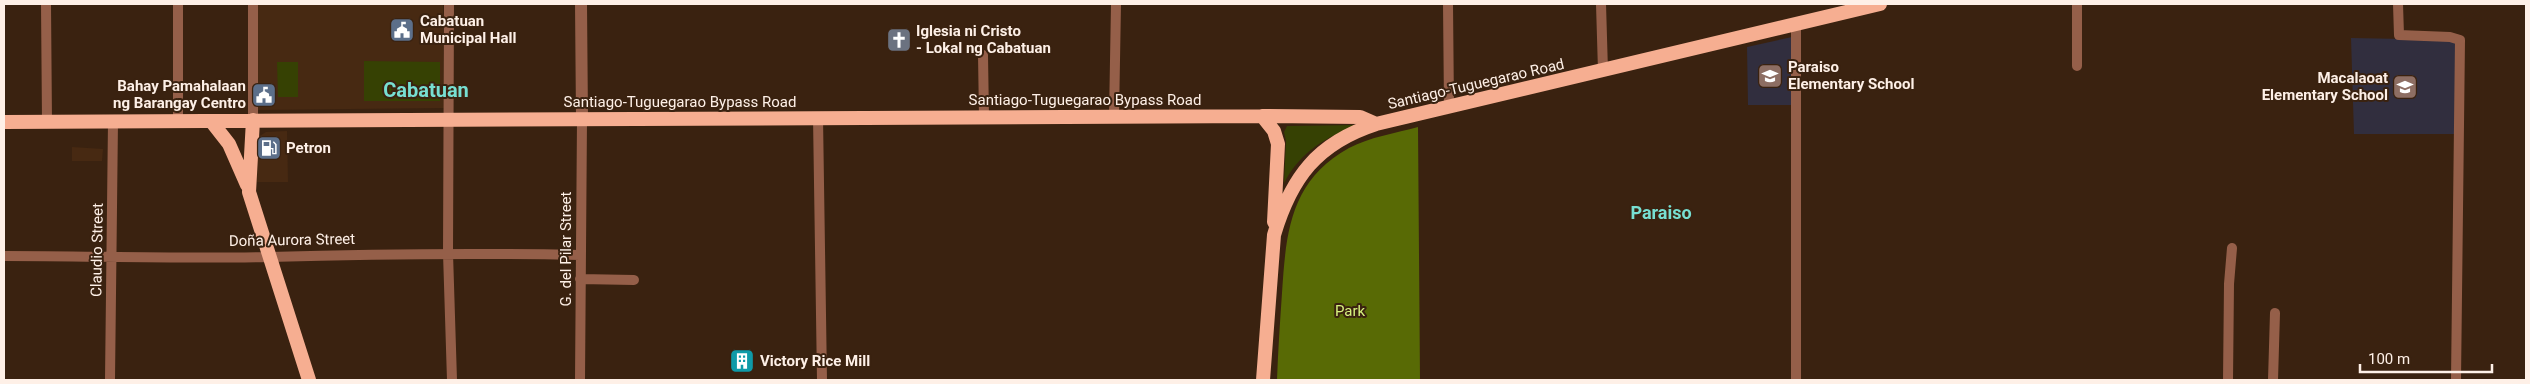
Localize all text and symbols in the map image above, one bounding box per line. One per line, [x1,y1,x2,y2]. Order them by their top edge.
place label: Cabatuan Municipal Hall [420,12,516,47]
public building icon: Cabatuan Municipal Hall [389,17,415,43]
place label: Iglesia ni Cristo - Lokal ng Cabatuan [916,22,1051,57]
church icon: Iglesia ni Cristo - Lokal ng Cabatuan [886,27,912,53]
street label: Santiago-Tuguegarao Road [1386,55,1566,113]
place label: Paraiso Elementary School [1788,58,1914,93]
school or university icon: Paraiso Elementary School [1757,63,1783,89]
place label: Macalaoat Elementary School [2262,69,2388,104]
school or university icon: Macalaoat Elementary School [2392,74,2418,100]
place label: Bahay Pamahalaan ng Barangay Centro [113,77,246,112]
district label: Cabatuan [383,78,469,102]
public building icon: Bahay Pamahalaan ng Barangay Centro [251,82,277,108]
street label: Santiago-Tuguegarao Bypass Road [969,91,1201,109]
street label: Santiago-Tuguegarao Bypass Road [564,93,796,111]
fuel station icon: Petron [256,135,282,161]
place label: Petron [286,139,331,157]
street label: G. del Pilar Street [557,191,575,306]
district label: Paraiso [1630,202,1692,223]
street label: Claudio Street [87,203,107,297]
street label: Doña Aurora Street [229,230,355,250]
park label: Park [1335,302,1366,320]
scale bar [2360,342,2492,374]
building icon: Victory Rice Mill [729,348,755,374]
text: 100 m [2368,350,2410,368]
place label: Victory Rice Mill [760,352,870,370]

